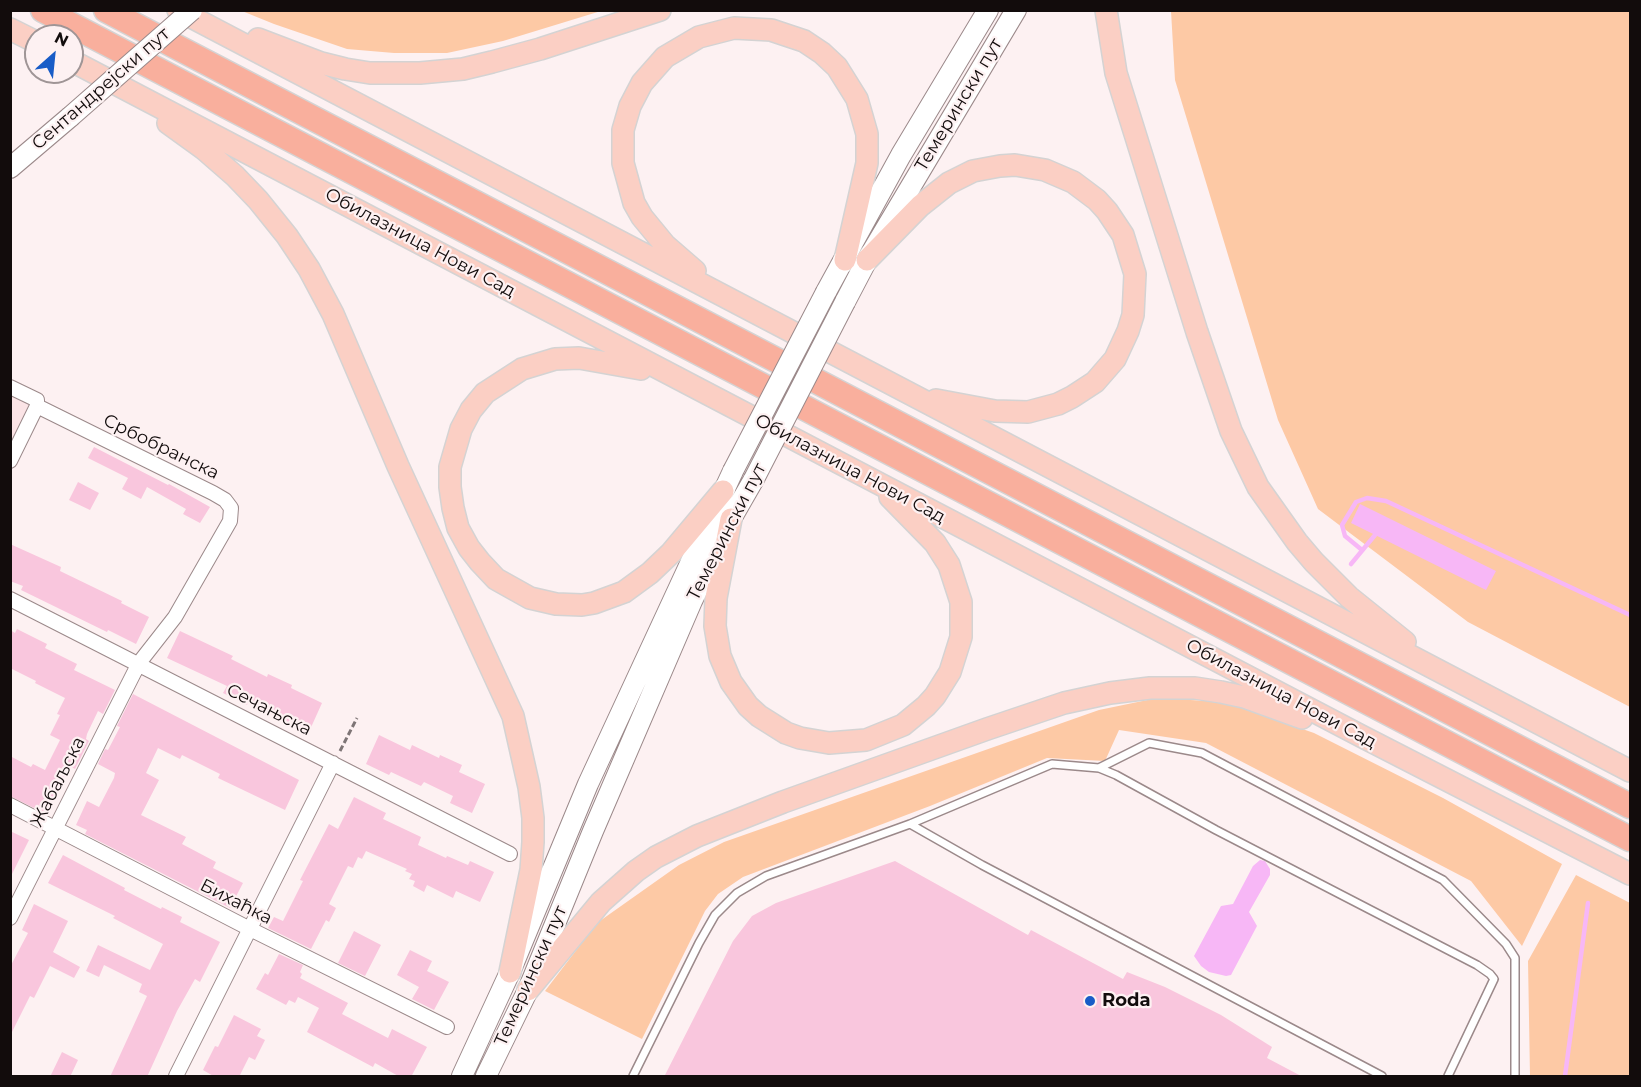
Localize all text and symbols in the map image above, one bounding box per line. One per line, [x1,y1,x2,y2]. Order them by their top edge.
street label: Сентандрејски пут [28,23,174,155]
north arrow [24,24,84,84]
text: N [51,28,72,51]
street label: Темерински пут [911,35,1007,175]
street label: Обилазница Нови Сад [321,184,519,302]
street label: Србобранска [100,410,222,484]
street label: Обилазница Нови Сад [751,410,949,528]
street label: Темерински пут [683,460,771,604]
street label: Обилазница Нови Сад [1182,635,1380,753]
street label: Сечањска [223,679,315,741]
street label: Жабаљска [26,733,90,831]
street label: Бихаћка [196,875,276,929]
street label: Темерински пут [490,902,572,1050]
place label: Roda [1102,990,1151,1012]
marker: Roda [1083,994,1097,1008]

